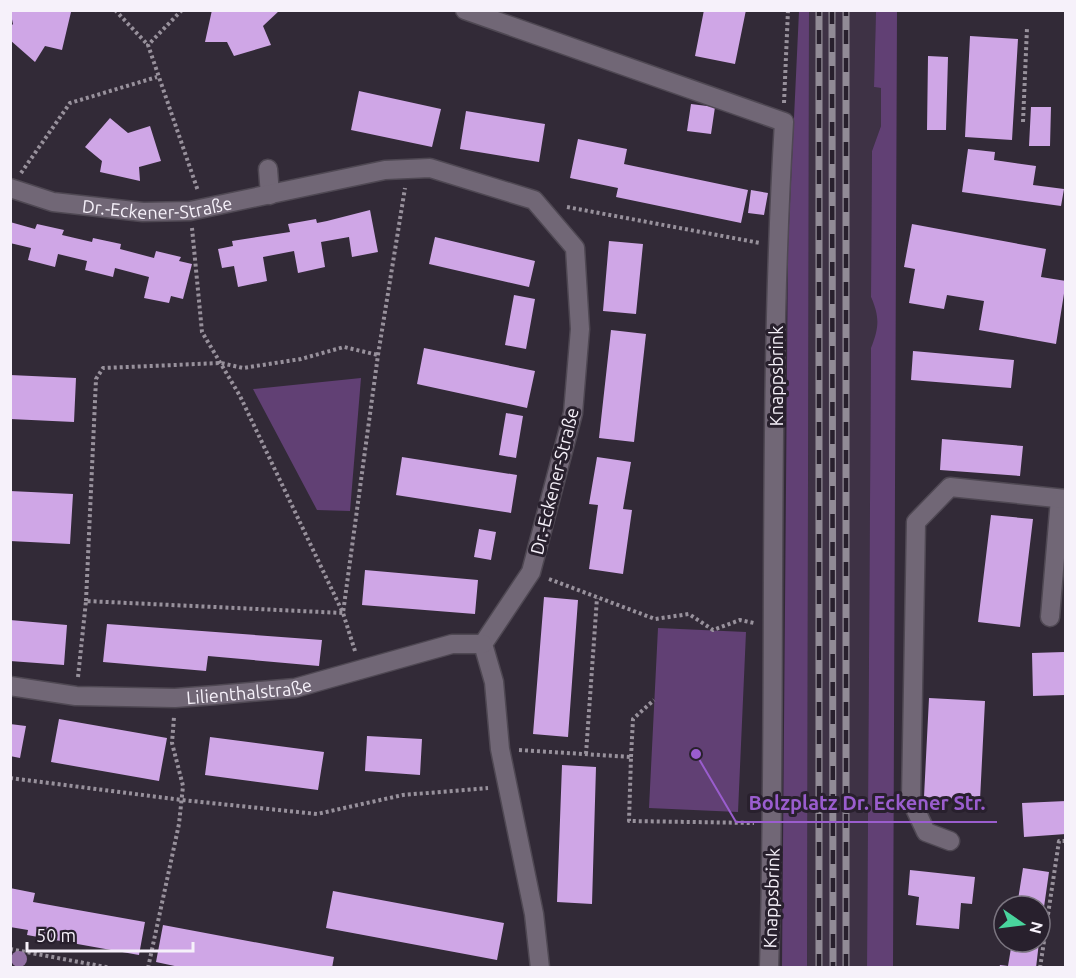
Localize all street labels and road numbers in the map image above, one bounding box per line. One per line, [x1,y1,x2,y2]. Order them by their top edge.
street label: Dr.-Eckener-Straße [81,192,234,222]
street label: Knappsbrink [766,326,786,426]
street label: Dr.-Eckener-Straße [526,405,582,557]
street label: Lilienthalstraße [185,674,314,707]
street label: Knappsbrink [759,847,783,949]

